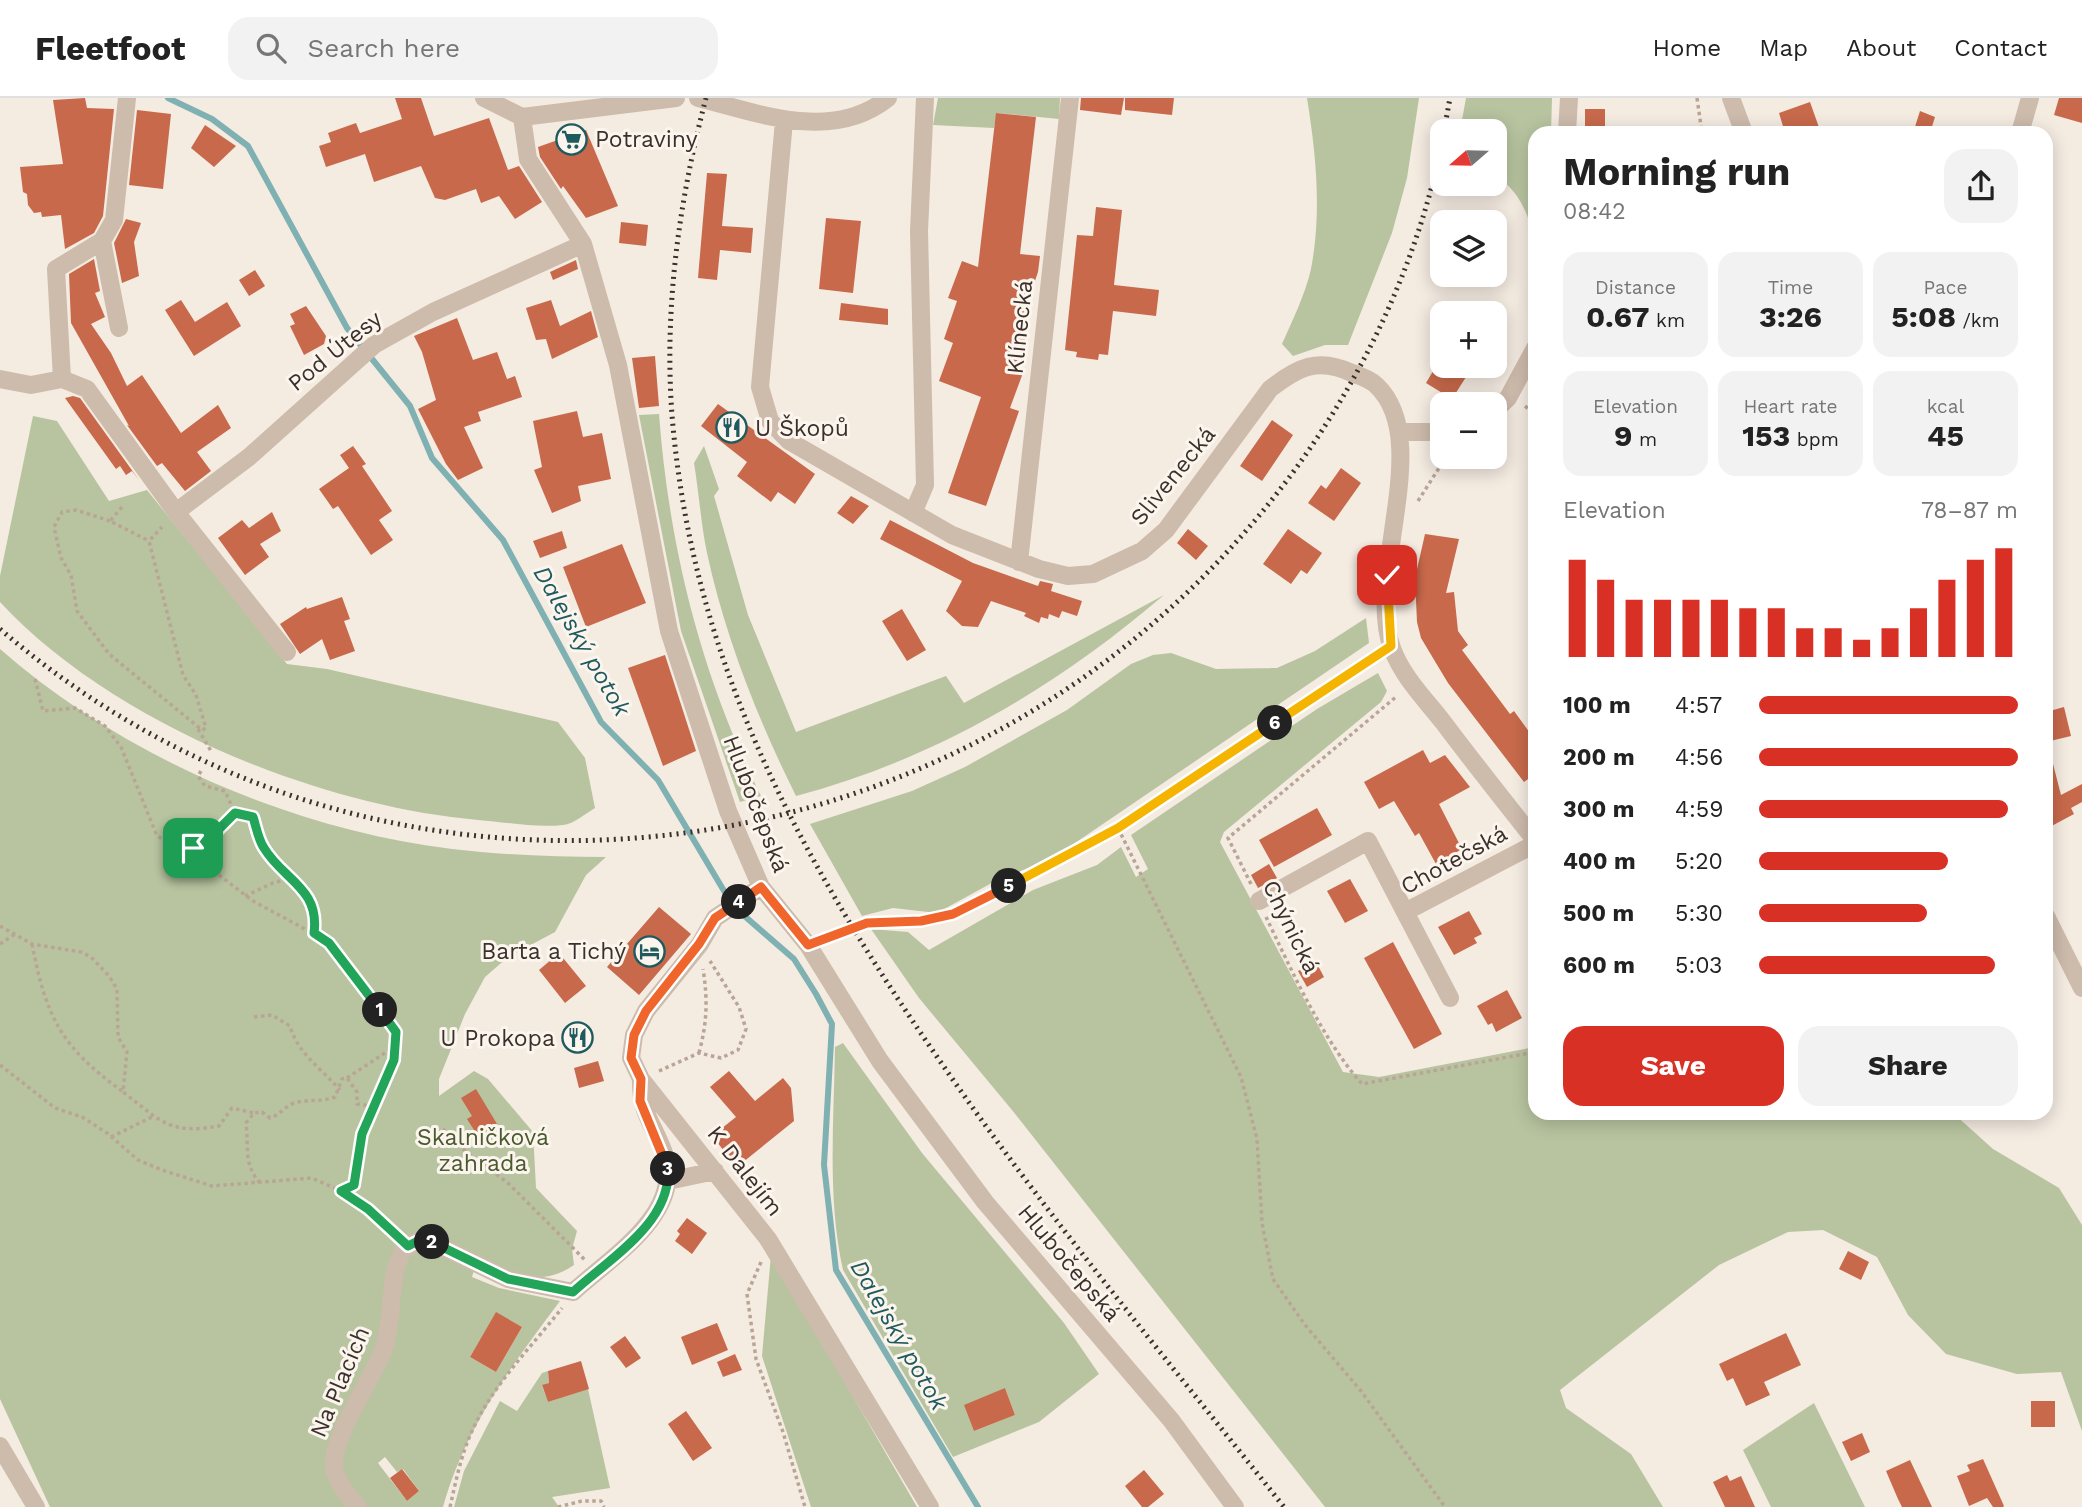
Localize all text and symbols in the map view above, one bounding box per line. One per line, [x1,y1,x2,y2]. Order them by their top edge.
search box [228,17,718,80]
text: Fleetfoot [35,29,186,68]
icon: search [252,29,290,67]
text: Search here [308,33,460,63]
text: Home [1653,34,1721,62]
text: Map [1759,34,1808,62]
text: About [1846,34,1916,62]
text: Contact [1954,34,2047,62]
north arrow [1430,119,1507,196]
map controls [1430,119,1507,469]
supermarket icon: Potraviny [555,122,589,156]
place label: Potraviny [595,126,698,153]
button: share [1944,149,2018,223]
text: Morning run [1563,150,1790,194]
text: 08:42 [1563,198,1626,225]
button: layers [1430,210,1507,287]
text: Distance [1595,276,1676,299]
text: Time [1768,276,1813,299]
text: Pace [1924,276,1967,299]
street label: Klínecká [1002,279,1038,375]
text: 0.67 [1586,299,1650,334]
text: 3:26 [1759,299,1822,334]
text: 5:08 [1891,299,1956,334]
button: + [1430,301,1507,378]
street label: Pod Útesy [283,305,387,397]
text: km [1650,309,1685,332]
text: /km [1956,309,2000,332]
button: − [1430,392,1507,469]
text: Elevation [1593,395,1678,418]
text: Heart rate [1744,395,1837,418]
text: kcal [1927,395,1964,418]
restaurant icon: U Škopů [715,411,749,445]
place label: U Škopů [755,414,849,442]
text: 9 [1614,418,1632,453]
text: 153 [1742,418,1790,453]
text: 45 [1927,418,1964,453]
street label: Slivenecká [1125,421,1221,531]
text: m [1632,428,1657,451]
text: bpm [1790,428,1839,451]
text: Elevation [1563,497,1666,524]
text: 78–87 m [1921,497,2018,524]
pin [1357,545,1417,605]
icon: check [1368,556,1406,594]
water label: Dalejský potok [528,561,637,722]
text: 100 m [1563,692,1631,719]
text: 4:57 [1675,692,1722,719]
pin: 6 [1258,706,1292,740]
text: 6 [1269,711,1280,734]
street label: Hlubočepská [717,732,795,876]
text: 200 m [1563,744,1635,771]
text: 4:56 [1675,744,1723,771]
text: 300 m [1563,796,1634,823]
text: 4:59 [1675,796,1723,823]
pin [163,818,223,878]
street label: Chotečská [1396,820,1512,900]
icon: arrive [174,829,212,867]
text: 400 m [1563,848,1636,875]
text: 5:20 [1675,848,1723,875]
pin: 5 [992,868,1026,904]
text: 5 [1003,874,1014,897]
street label: Chýnická [1257,876,1325,978]
pin: 4 [722,884,756,920]
text: 4 [732,890,745,913]
text: 500 m [1563,900,1634,927]
text: 5:30 [1675,900,1723,927]
hotel icon: Barta a Tichý [632,934,666,968]
place label: Barta a Tichý [481,938,626,965]
text: 600 m [1563,952,1635,979]
text: 5:03 [1675,952,1722,979]
pin: 1 [362,992,398,1028]
text: 1 [375,998,384,1021]
restaurant icon: U Prokopa [561,1021,595,1055]
place label: U Prokopa [440,1025,555,1052]
button: Save [1563,1026,1784,1106]
button: Share [1798,1026,2018,1106]
street label: K Dalejím [702,1121,788,1221]
park label: Skalničková zahrada [417,1124,549,1177]
pin: 3 [650,1152,686,1186]
text: 3 [662,1157,673,1180]
street label: Hlubočepská [1012,1199,1126,1327]
pin: 2 [414,1224,450,1260]
text: 2 [426,1230,437,1253]
water label: Dalejský potok [845,1255,954,1416]
street label: Na Placích [305,1323,375,1441]

